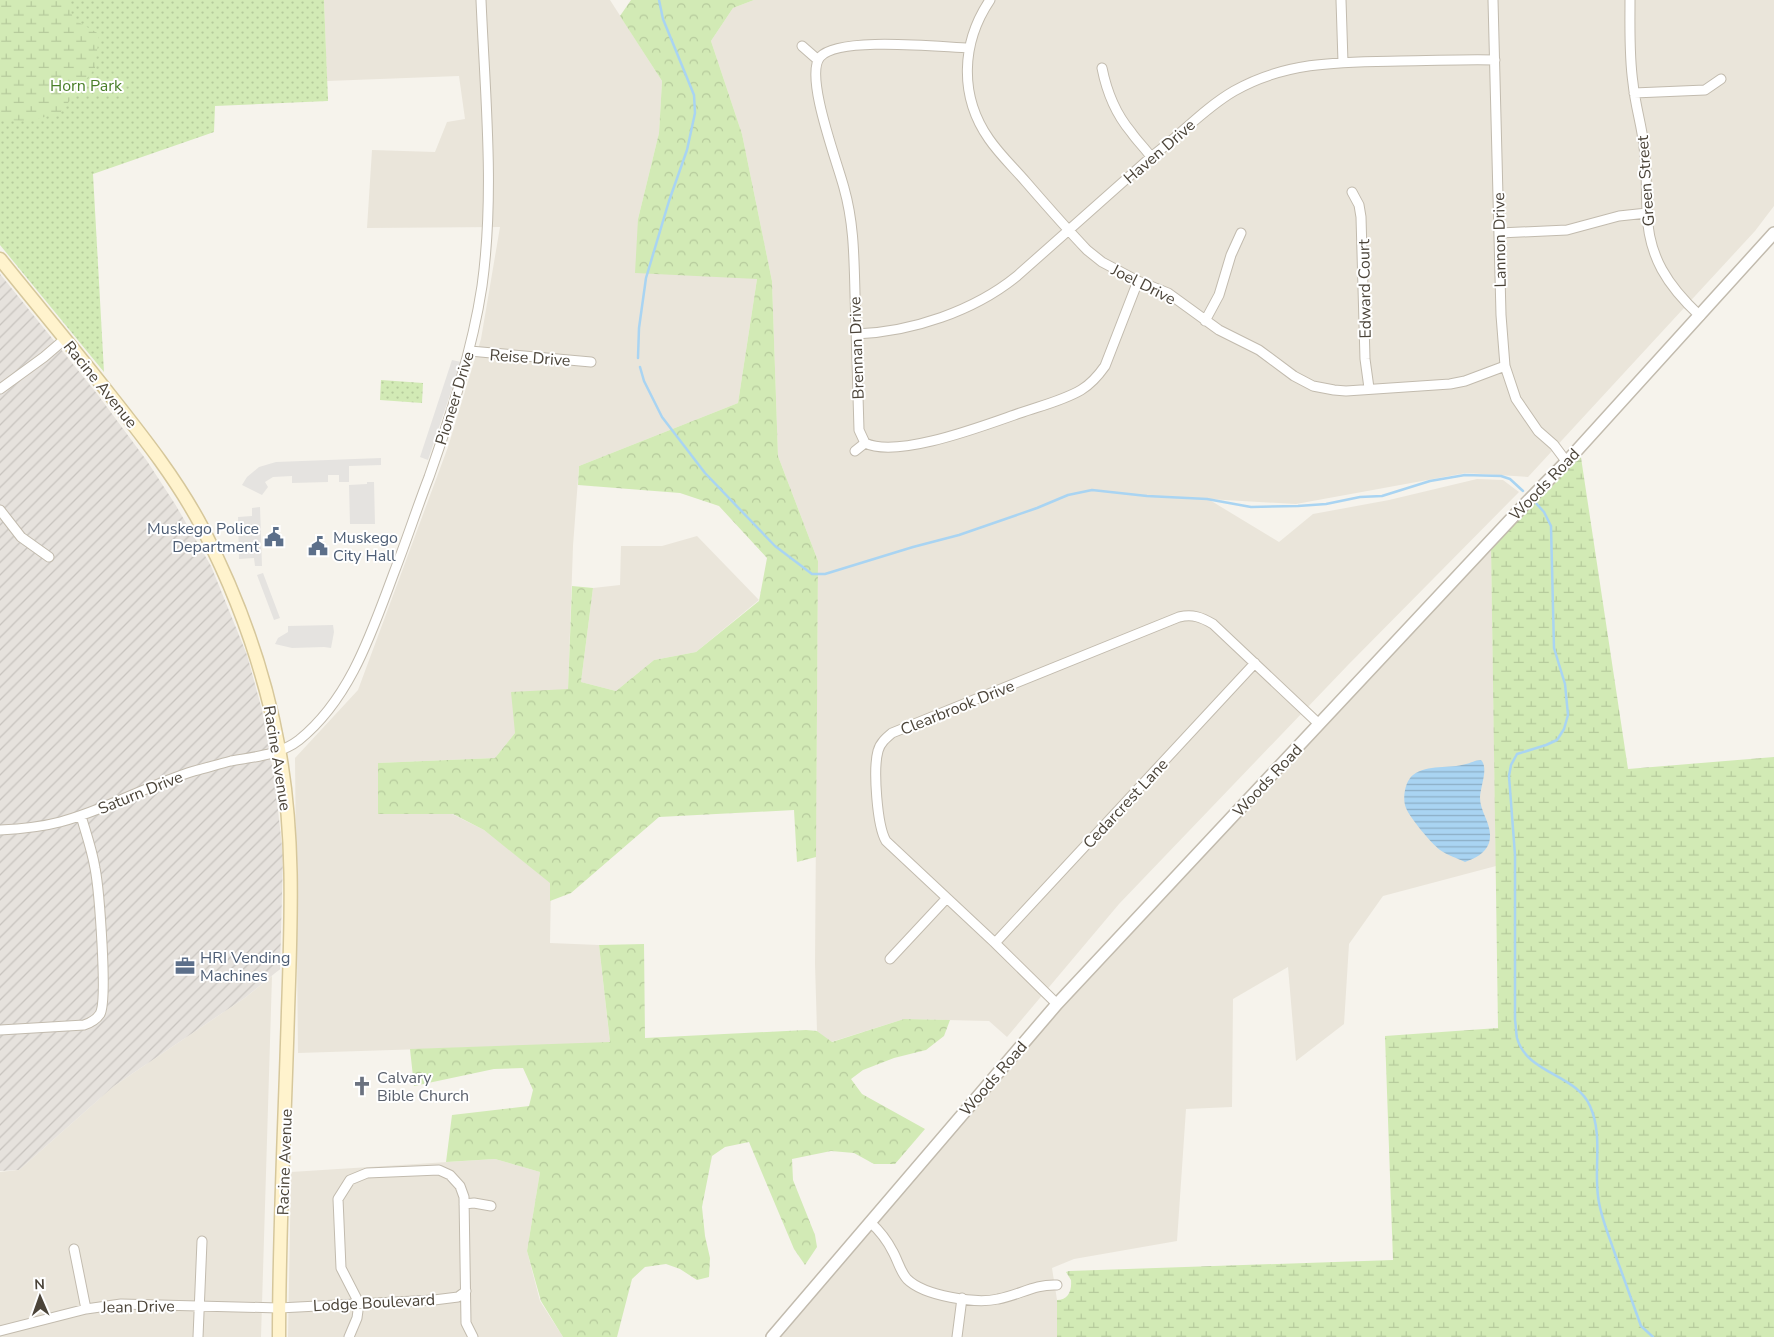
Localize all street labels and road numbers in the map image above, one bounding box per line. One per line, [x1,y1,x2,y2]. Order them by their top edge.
street label: Haven Drive [1119,114,1200,189]
street label: Green Street [1632,134,1660,227]
street label: Lannon Drive [1488,192,1512,288]
street label: Edward Court [1353,239,1377,339]
street label: Joel Drive [1107,259,1179,310]
street label: Brennan Drive [844,296,870,400]
street label: Racine Avenue [58,336,142,433]
street label: Reise Drive [489,344,571,372]
street label: Pioneer Drive [430,349,480,448]
street label: Woods Road [1505,444,1585,526]
street label: Clearbrook Drive [897,675,1018,741]
street label: Racine Avenue [258,704,296,812]
street label: Woods Road [1228,739,1307,822]
street label: Cedarcrest Lane [1078,754,1173,854]
street label: Saturn Drive [95,766,186,820]
street label: Woods Road [955,1036,1033,1121]
street label: Racine Avenue [272,1108,298,1216]
street label: Lodge Boulevard [313,1289,436,1317]
street label: Jean Drive [100,1295,175,1319]

